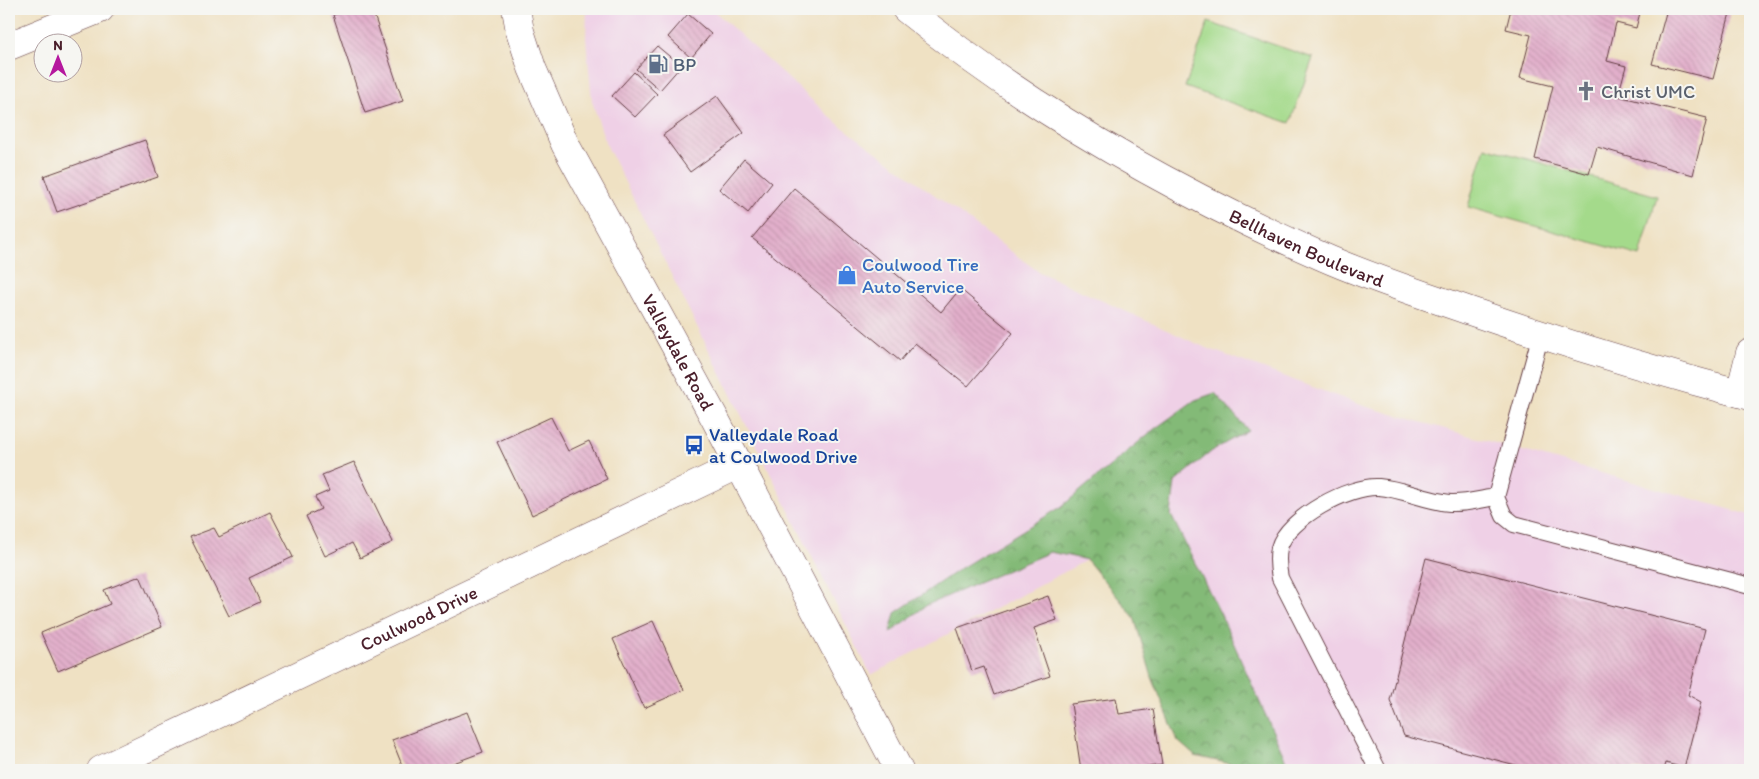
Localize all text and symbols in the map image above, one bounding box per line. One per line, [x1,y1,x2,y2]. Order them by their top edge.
north arrow [32,32,82,82]
text: N [53,37,63,54]
fuel station icon: BP [647,53,669,75]
place label: BP [673,53,696,76]
church icon: Christ UMC [1575,80,1597,102]
place label: Christ UMC [1601,80,1695,103]
street label: Bellhaven Boulevard [1226,203,1388,292]
place label: Coulwood Tire Auto Service [862,253,979,298]
shop icon: Coulwood Tire Auto Service [836,264,858,286]
street label: Valleydale Road [637,290,720,415]
place label: Valleydale Road at Coulwood Drive [709,423,858,468]
bus stop icon: Valleydale Road at Coulwood Drive [683,434,705,456]
street label: Coulwood Drive [356,580,481,656]

